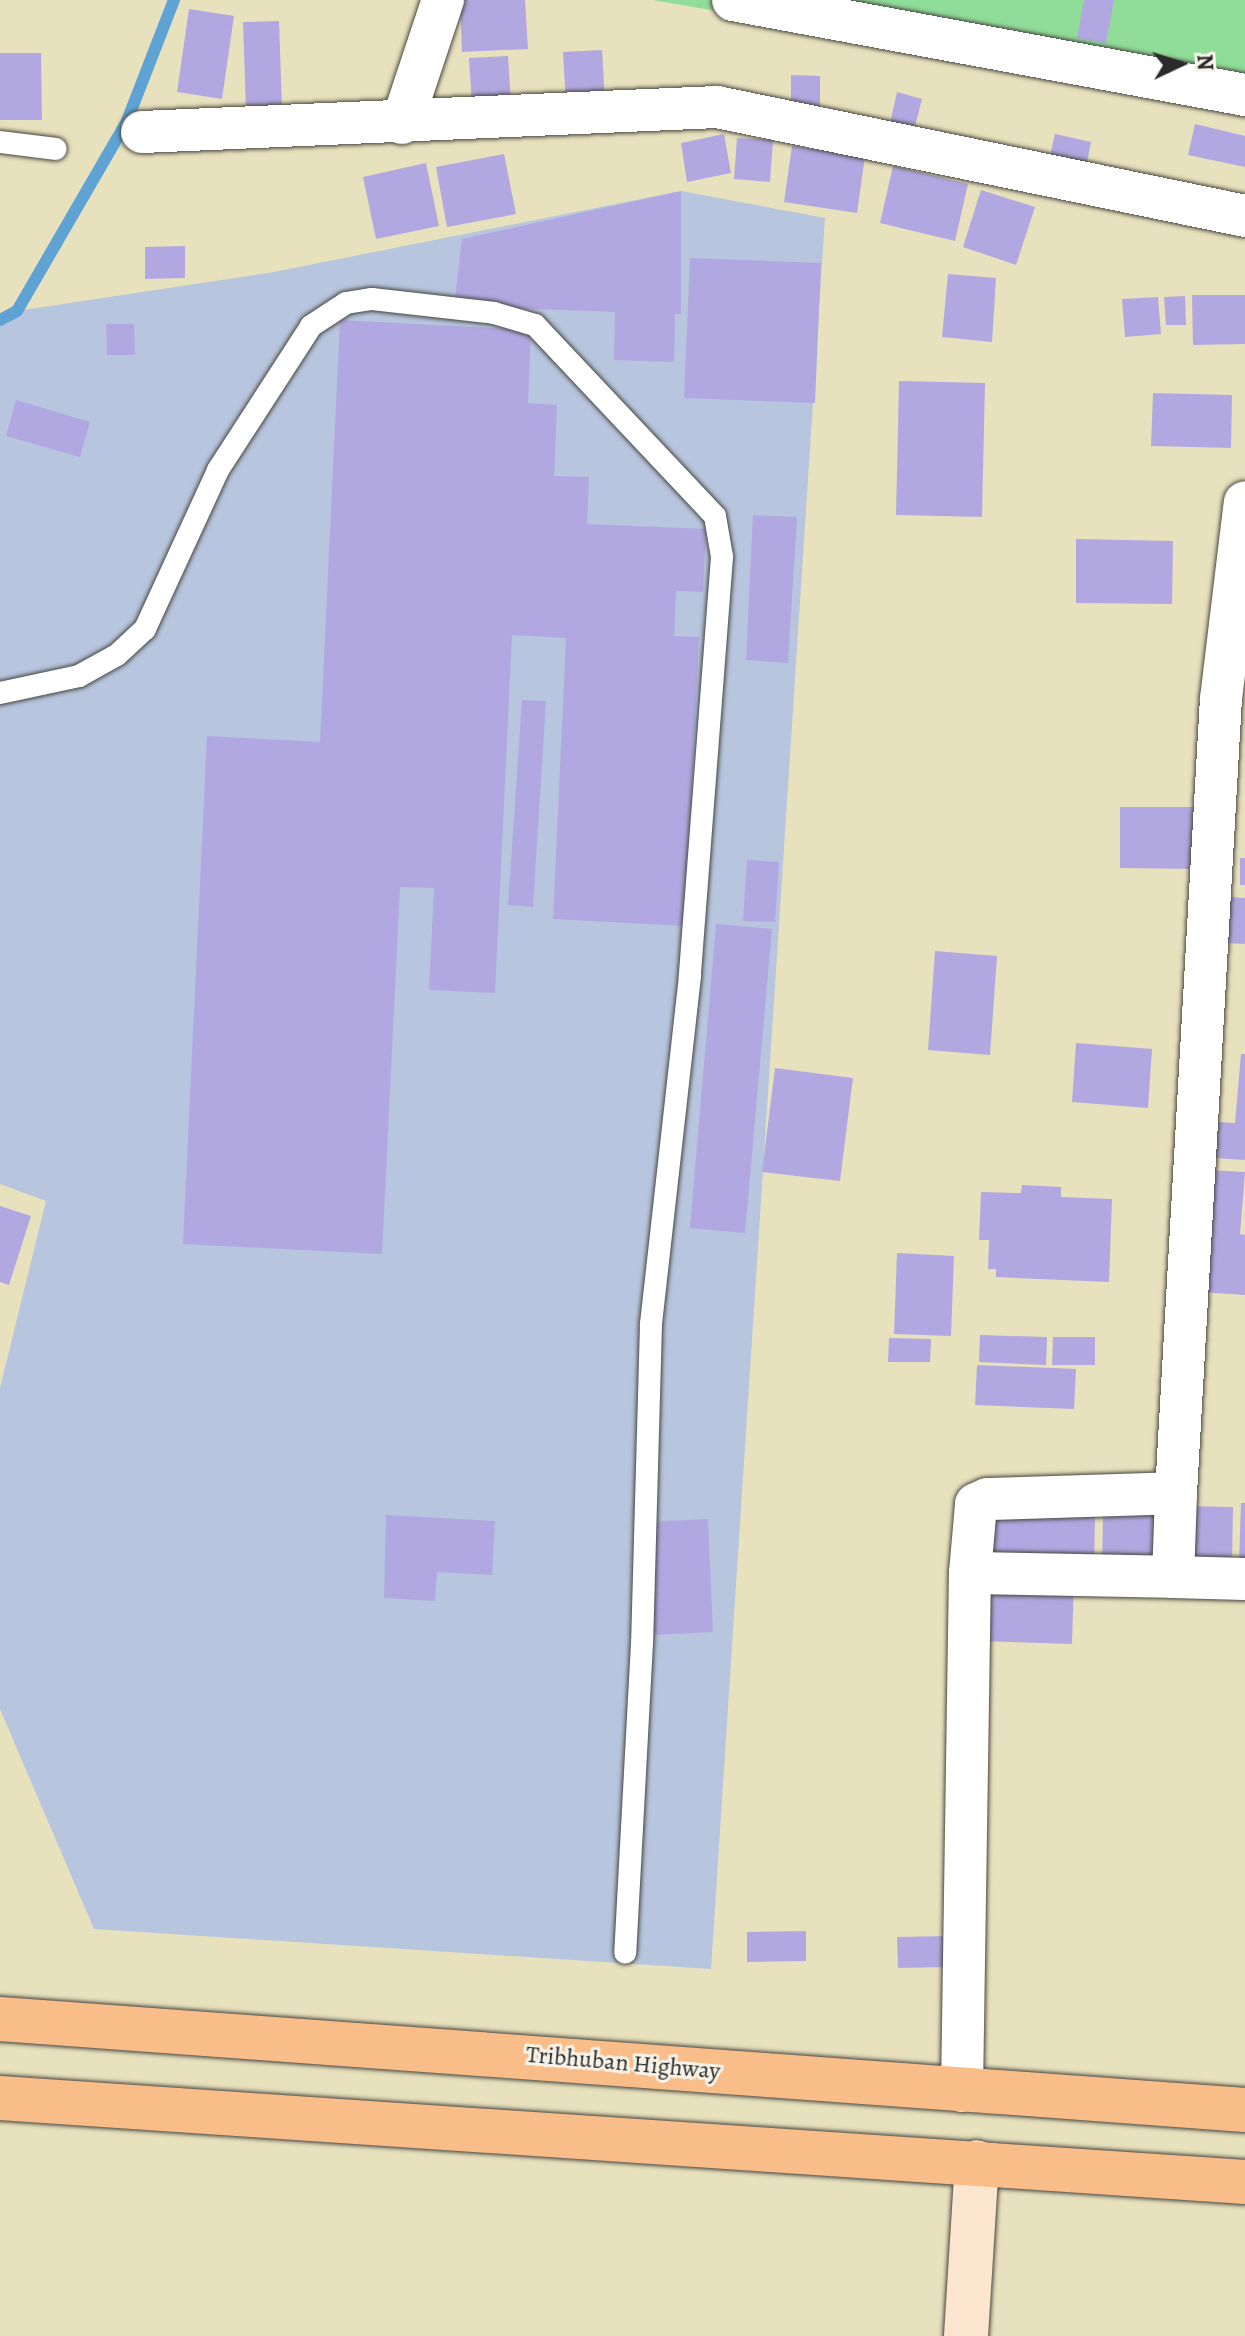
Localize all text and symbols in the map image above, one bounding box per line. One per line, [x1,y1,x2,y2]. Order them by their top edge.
north arrow [1141,24,1221,104]
text: N [1189,53,1220,71]
street label: Tribhuban Highway [525,2040,721,2086]

